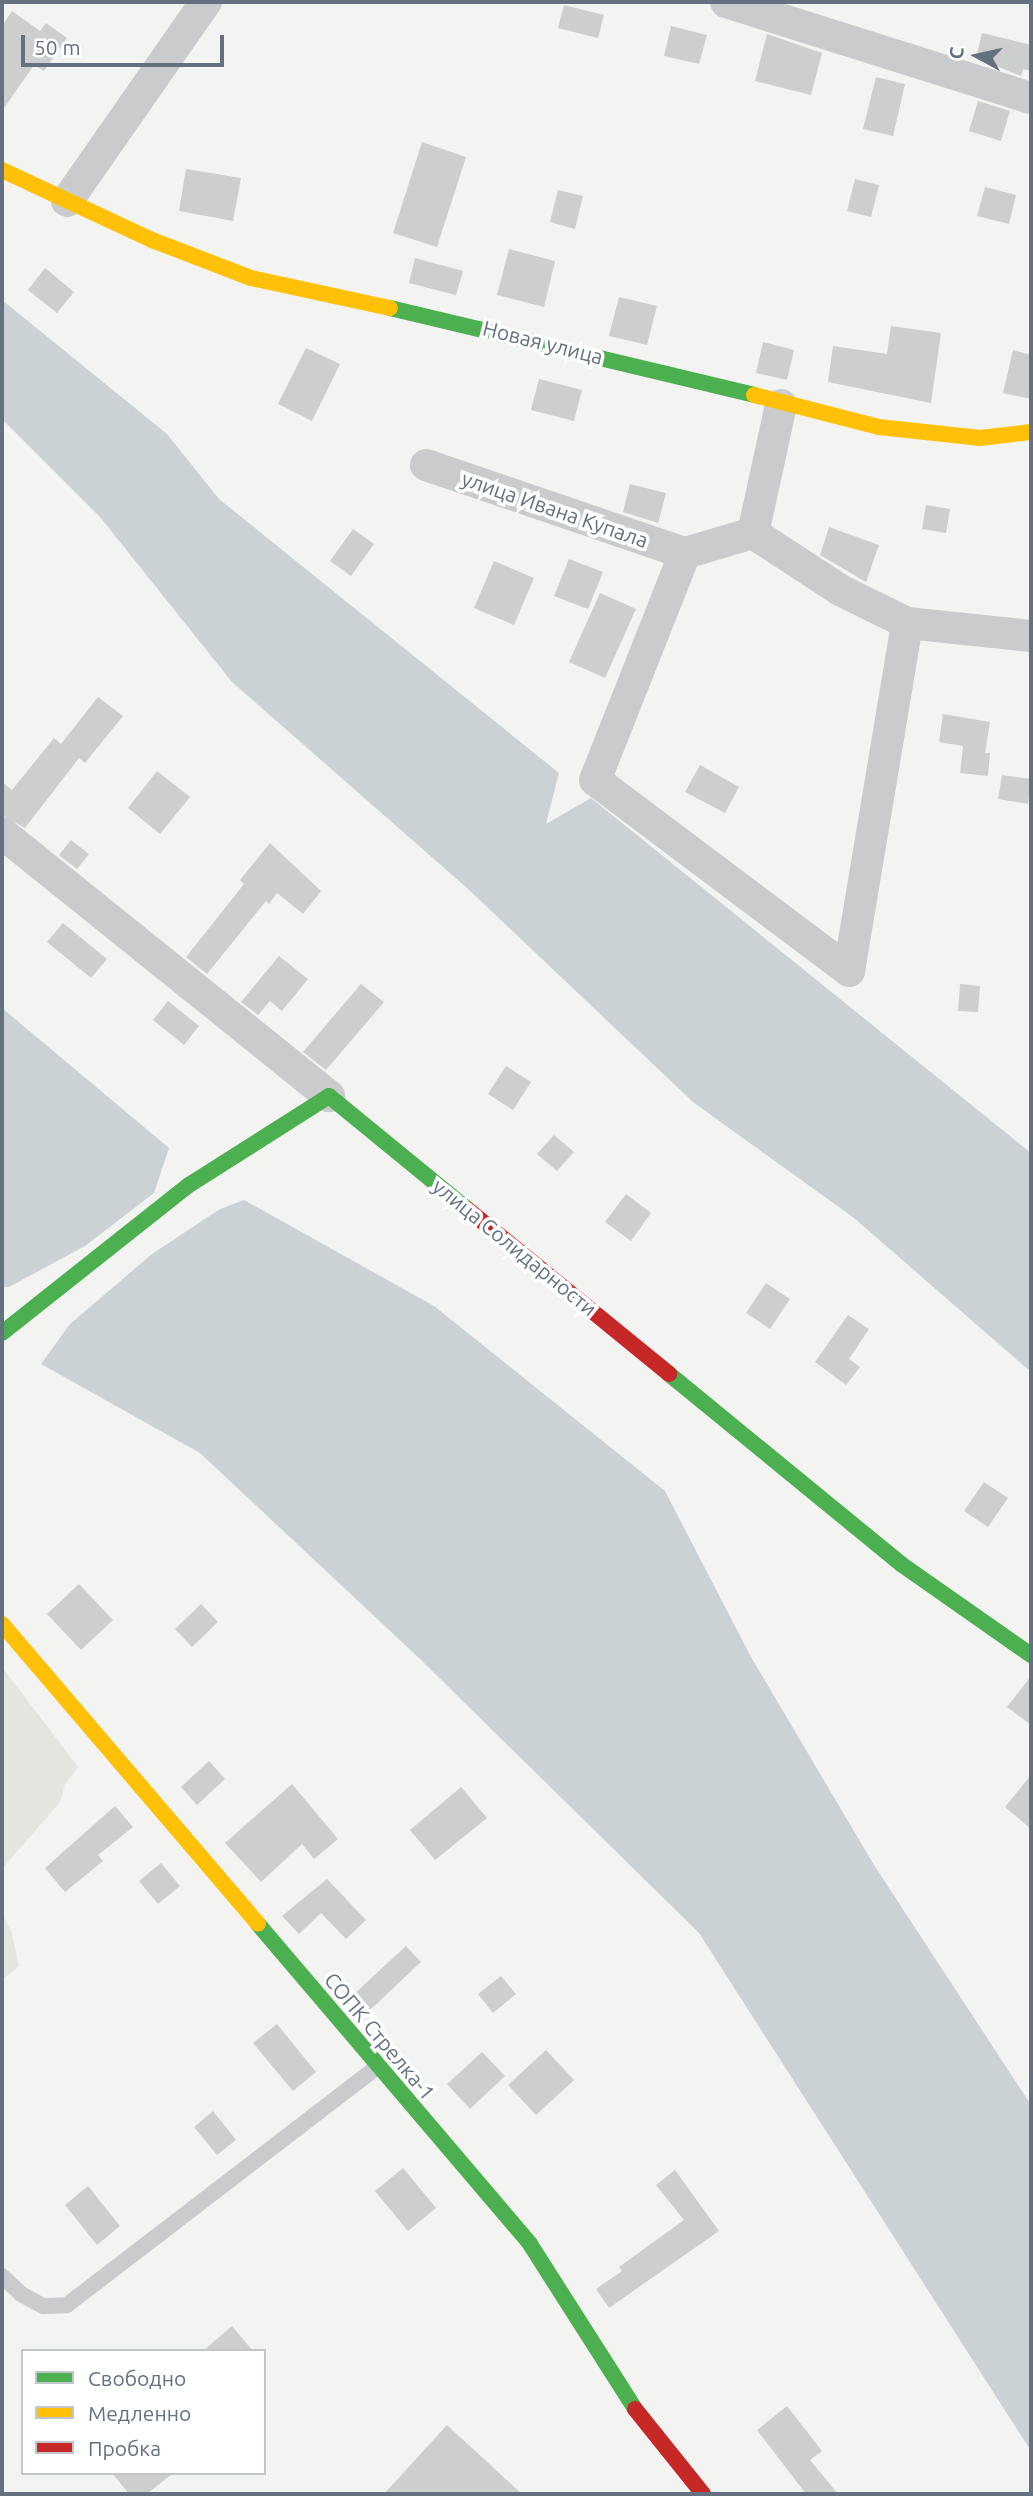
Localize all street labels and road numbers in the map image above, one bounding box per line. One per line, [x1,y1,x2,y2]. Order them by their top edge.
street label: Новая улица [480,315,606,369]
street label: улица Ивана Купала [458,465,652,553]
street label: улица Солидарности [428,1173,602,1321]
street label: СОПК Стрелка-1 [319,1967,441,2105]

